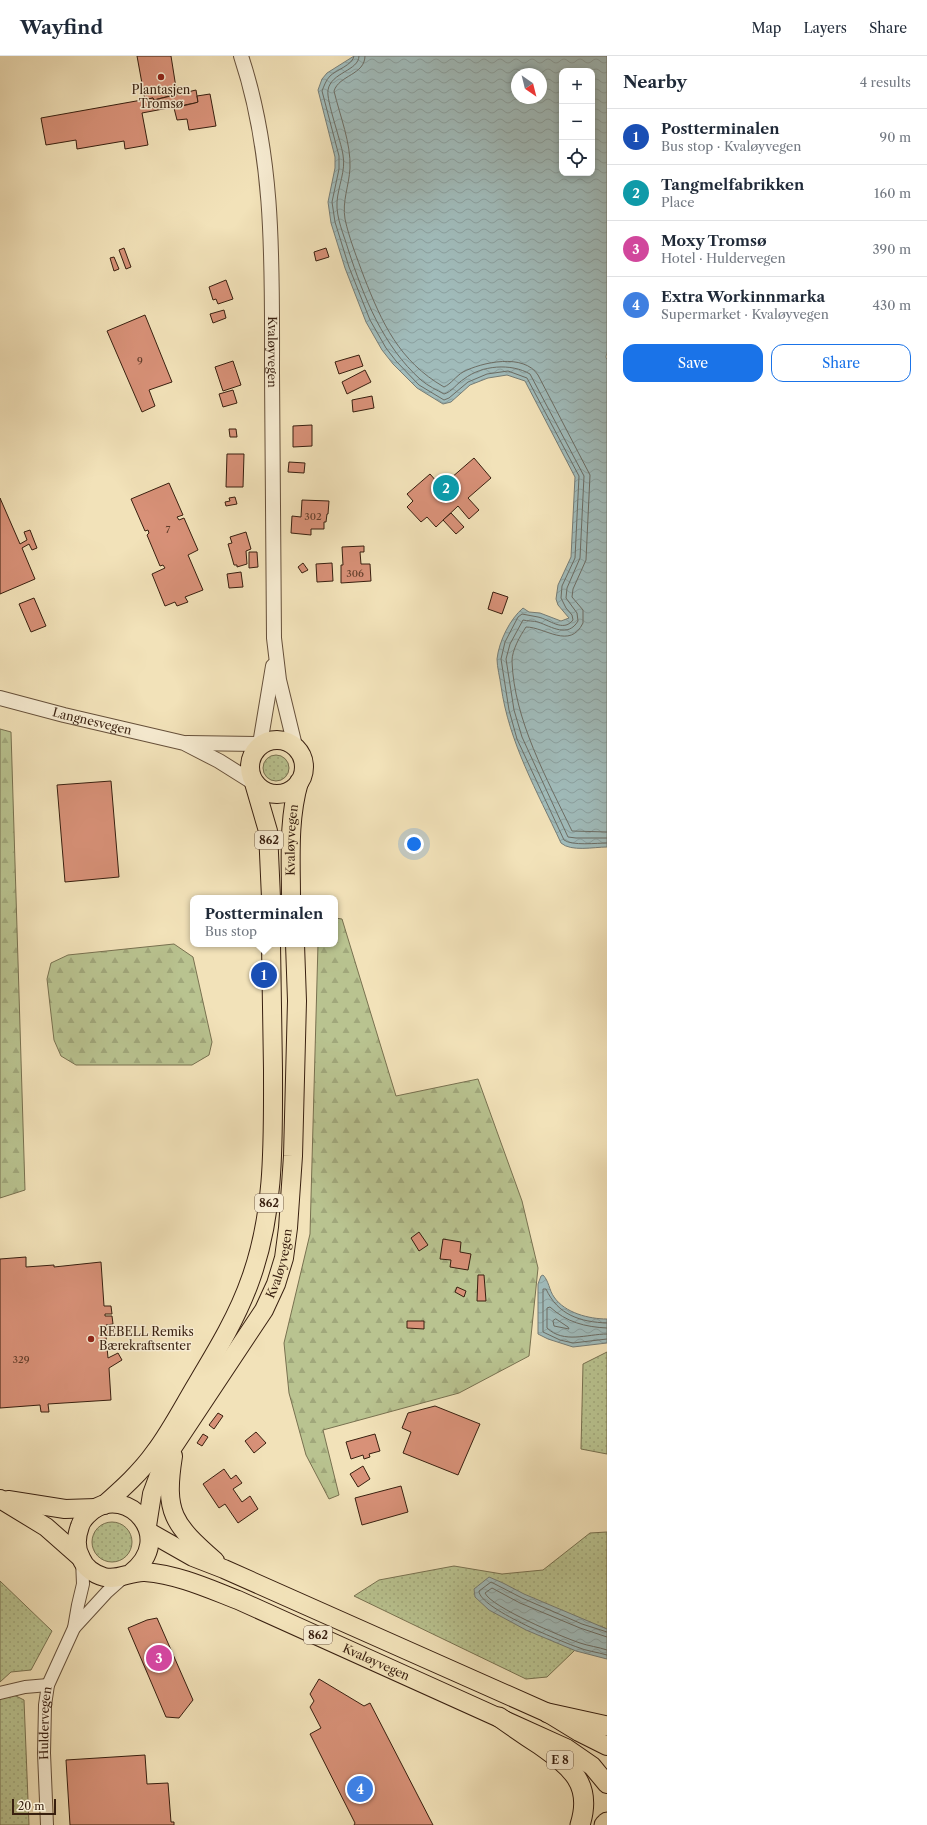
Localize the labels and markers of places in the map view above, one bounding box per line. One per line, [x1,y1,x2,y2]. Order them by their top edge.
marker: Plantasjen Tromsø [156,72,166,82]
place label: Plantasjen Tromsø [132,82,191,111]
pin: 2 [433,473,459,503]
pin: 1 [251,960,277,990]
place label: REBELL Remiks Bærekraftsenter [99,1324,194,1353]
marker: REBELL Remiks Bærekraftsenter [86,1334,96,1344]
pin: 3 [146,1643,172,1673]
pin: 4 [347,1774,373,1804]

